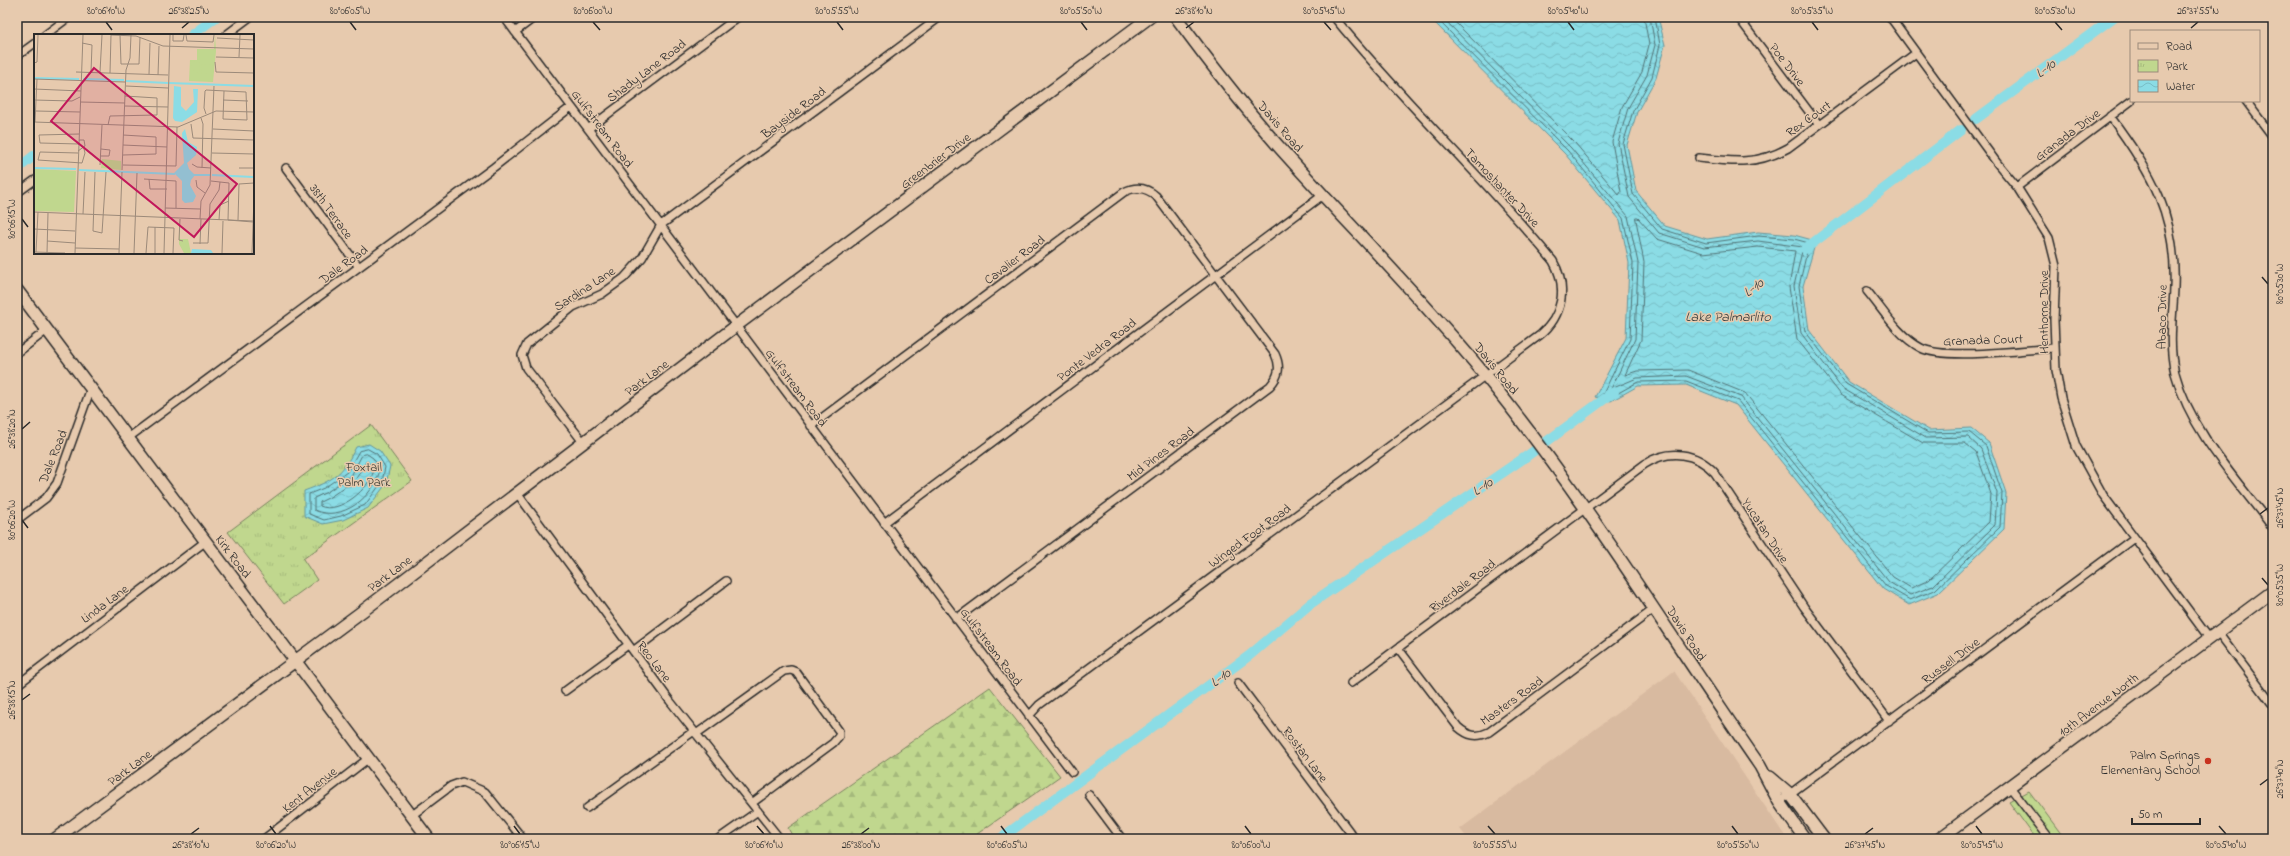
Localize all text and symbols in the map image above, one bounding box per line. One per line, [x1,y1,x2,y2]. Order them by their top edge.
text: 80°06'10"W [87,4,125,19]
text: 26°38'25"N [169,4,210,19]
text: 80°06'05"W [330,4,371,19]
text: 80°06'00"W [573,4,613,19]
text: 80°05'55"W [815,4,859,19]
text: 80°05'50"W [1060,4,1102,19]
text: 26°38'10"N [1175,4,1213,19]
text: 80°05'45"W [1303,4,1345,19]
text: 80°05'40"W [1548,4,1588,19]
text: 80°05'35"W [1791,4,1833,19]
text: 80°05'30"W [2035,4,2075,19]
text: 26°37'55"N [2177,4,2219,19]
legend [2130,30,2260,102]
inset map [34,34,254,254]
street label: Shady Lane Road [603,35,692,108]
text: Road [2166,38,2192,56]
street label: Poe Drive [1764,39,1809,91]
water label: L-10 [2031,54,2061,84]
text: Park [2166,58,2188,76]
text: Water [2166,78,2195,96]
street label: Bayside Road [757,82,831,145]
street label: Gulfstream Road [566,86,638,172]
street label: Rex Court [1782,96,1836,142]
street label: Davis Road [1252,97,1308,157]
street label: Granada Drive [2031,104,2105,166]
street label: Greenbrier Drive [897,128,975,194]
street label: Tamoshanter Drive [1460,144,1544,232]
street label: 38th Terrace [304,180,357,243]
text: 80°06'15"W [5,199,20,239]
street label: Cavalier Road [980,231,1050,289]
street label: Dale Road [315,241,373,290]
street label: Sardina Lane [550,262,619,316]
text: 80°05'30"W [2273,264,2288,304]
street label: Henthorne Drive [2035,270,2054,354]
water label: L-10 [1739,273,1769,303]
street label: Abaco Drive [2152,284,2173,350]
water label: Lake Palmarlito [1685,307,1771,328]
street label: Ponte Vedra Road [1053,314,1141,386]
street label: Granada Court [1943,330,2024,351]
street label: Davis Road [1468,338,1523,400]
street label: Gulfstream Road [760,345,832,431]
street label: Park Lane [621,355,673,401]
text: 26°38'20"N [5,409,20,449]
street label: Mid Pines Road [1123,422,1199,486]
street label: Dale Road [34,426,73,487]
park label: Foxtail Palm Park [338,458,391,492]
water label: L-10 [1468,472,1498,502]
text: 26°37'45"N [2273,488,2288,528]
street label: Yucatan Drive [1737,494,1793,567]
street label: Winged Foot Road [1205,499,1296,574]
text: 80°06'20"W [5,500,20,540]
street label: Kirk Road [210,531,256,583]
street label: Park Lane [364,551,416,597]
street label: Riverdale Road [1426,555,1501,617]
text: 80°05'35"W [2273,564,2288,606]
street label: Linda Lane [77,580,133,628]
street label: Davis Road [1660,602,1711,666]
street label: Gulfstream Road [955,604,1027,690]
street label: Russell Drive [1918,633,1984,689]
street label: Reo Lane [632,637,676,687]
water label: L-10 [1206,663,1236,693]
street label: 10th Avenue North [2055,669,2143,742]
street label: Masters Road [1476,671,1548,731]
text: 26°38'15"N [5,680,20,719]
street label: Rostan Lane [1277,723,1332,787]
street label: Park Lane [104,745,156,791]
place label: Palm Springs Elementary School [2100,746,2200,781]
marker: Palm Springs Elementary School [2203,756,2213,766]
text: 26°37'40"N [2273,759,2288,798]
street label: Kent Avenue [278,763,342,818]
scale bar [2132,800,2200,826]
text: 50 m [2138,806,2162,824]
text: 26°38'10"N [172,838,210,853]
text: 80°06'20"W [256,838,296,853]
text: 80°06'15"W [500,838,540,853]
text: 80°06'10"W [745,838,783,853]
text: 26°38'00"N [842,838,881,853]
text: 80°06'05"W [987,838,1028,853]
text: 80°06'00"W [1231,838,1271,853]
text: 80°05'55"W [1473,838,1517,853]
text: 80°05'50"W [1717,838,1759,853]
text: 26°37'45"N [1845,838,1885,853]
text: 80°05'45"W [1961,838,2003,853]
text: 80°05'40"W [2206,838,2246,853]

